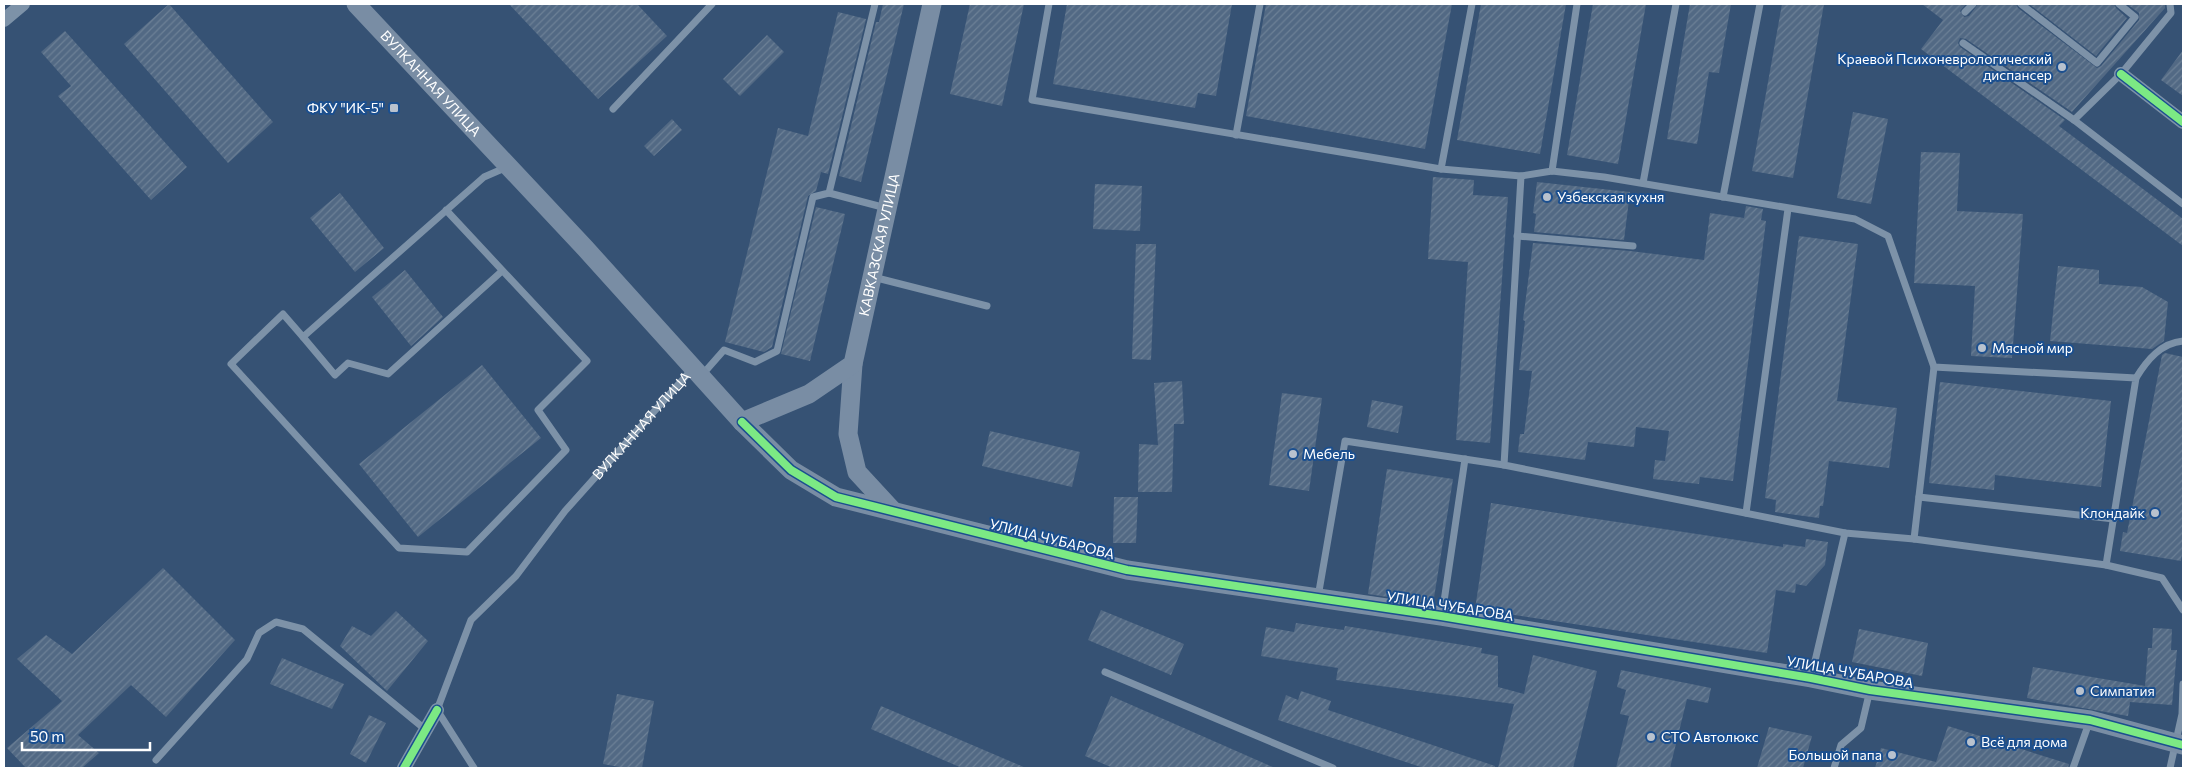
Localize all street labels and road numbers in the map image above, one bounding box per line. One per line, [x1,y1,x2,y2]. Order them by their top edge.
street label: ВУЛКАННАЯ УЛИЦА [377,27,485,140]
street label: КАВКАЗСКАЯ УЛИЦА [855,171,903,318]
street label: ВУЛКАННАЯ УЛИЦА [588,368,694,483]
street label: УЛИЦА ЧУБАРОВА [988,515,1117,562]
street label: УЛИЦА ЧУБАРОВА [1385,587,1515,624]
street label: УЛИЦА ЧУБАРОВА [1785,652,1915,691]

